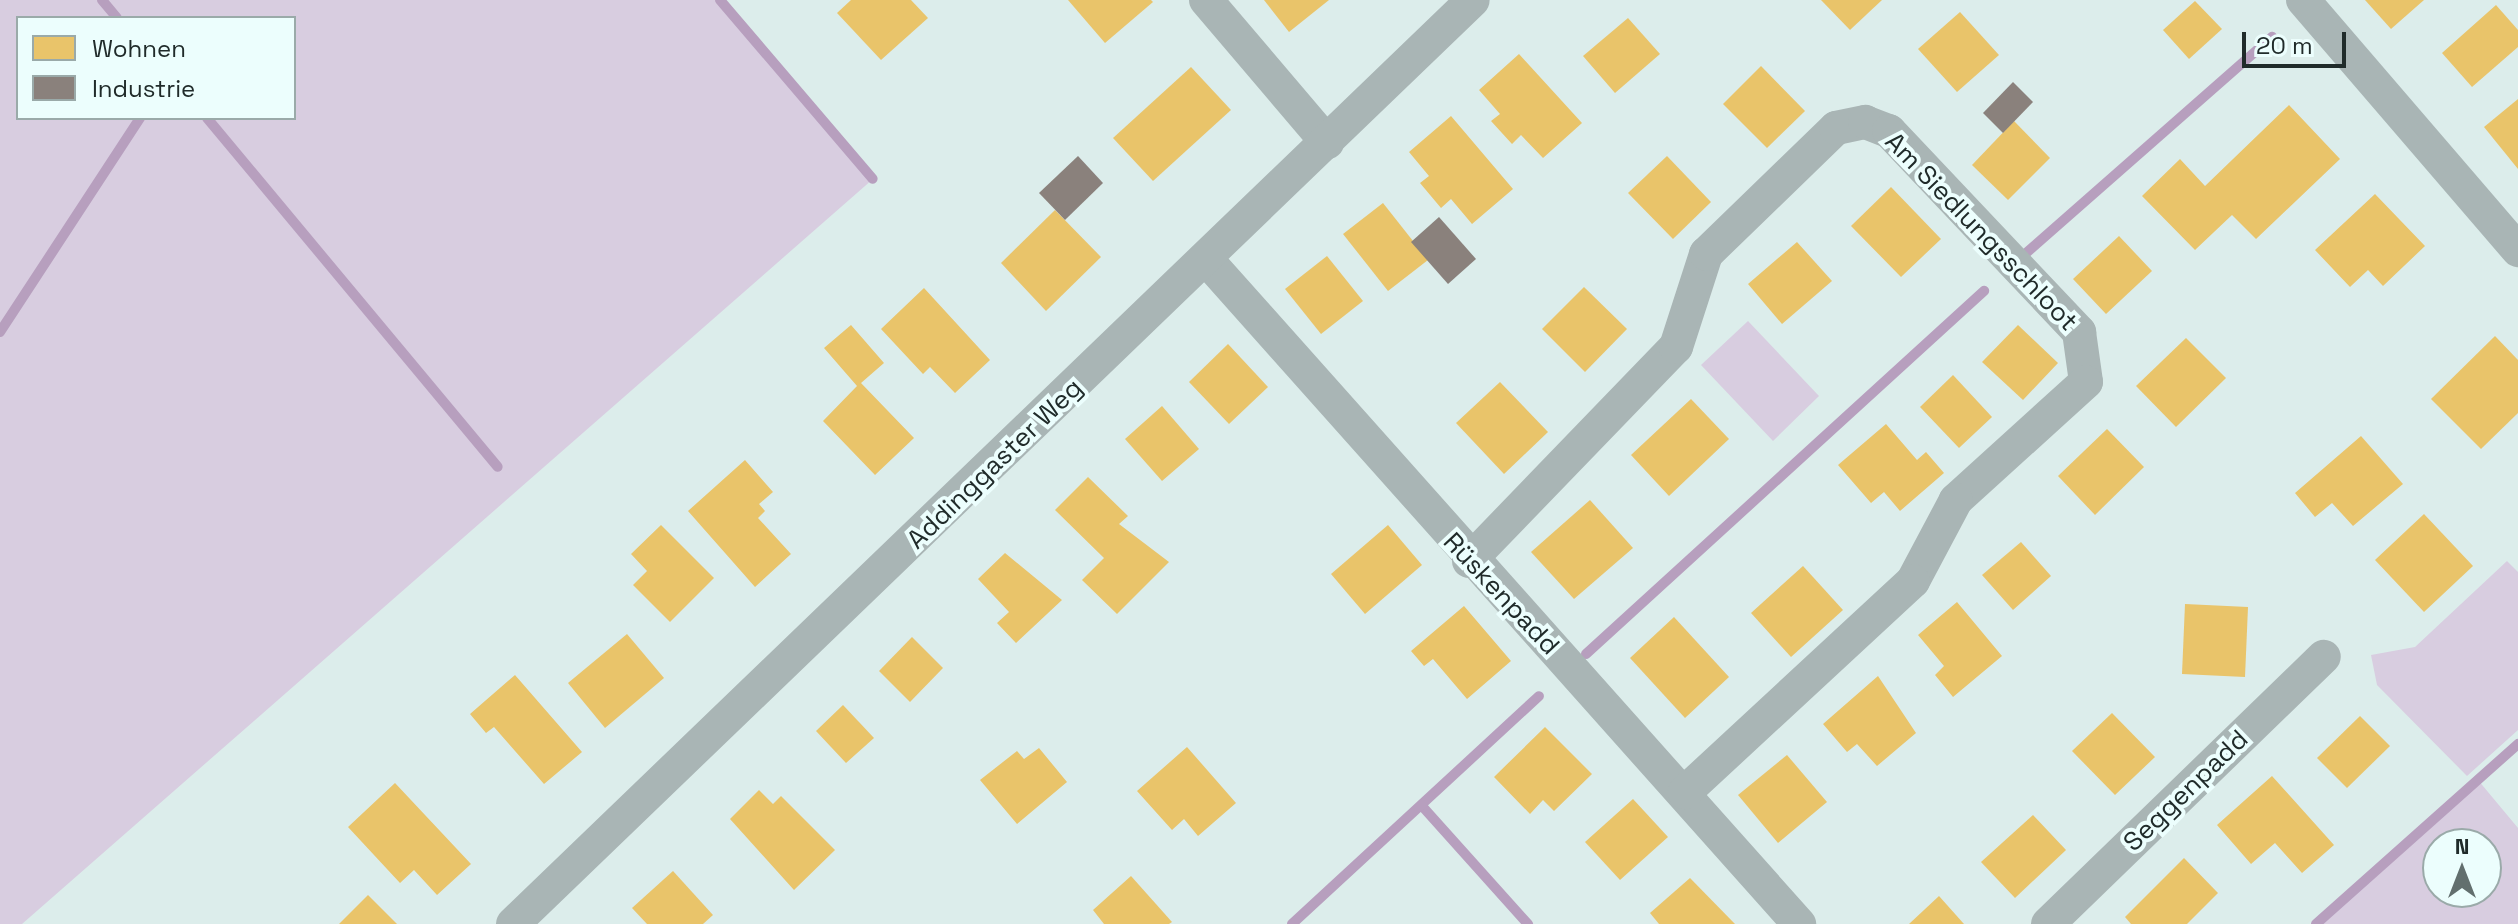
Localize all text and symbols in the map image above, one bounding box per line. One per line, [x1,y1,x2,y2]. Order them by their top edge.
legend [16,16,296,120]
scale bar [2246,16,2350,66]
text: 20 m [2256,30,2313,61]
text: Wohnen [92,33,186,64]
text: Industrie [92,73,195,104]
street label: Am Siedlungsschloot [1878,126,2084,338]
street label: Addinggaster Weg [901,372,1089,556]
street label: Rüskenpadd [1437,527,1565,661]
street label: Seggenpadd [2117,724,2255,858]
north arrow [2422,828,2502,908]
text: N [2455,832,2469,860]

